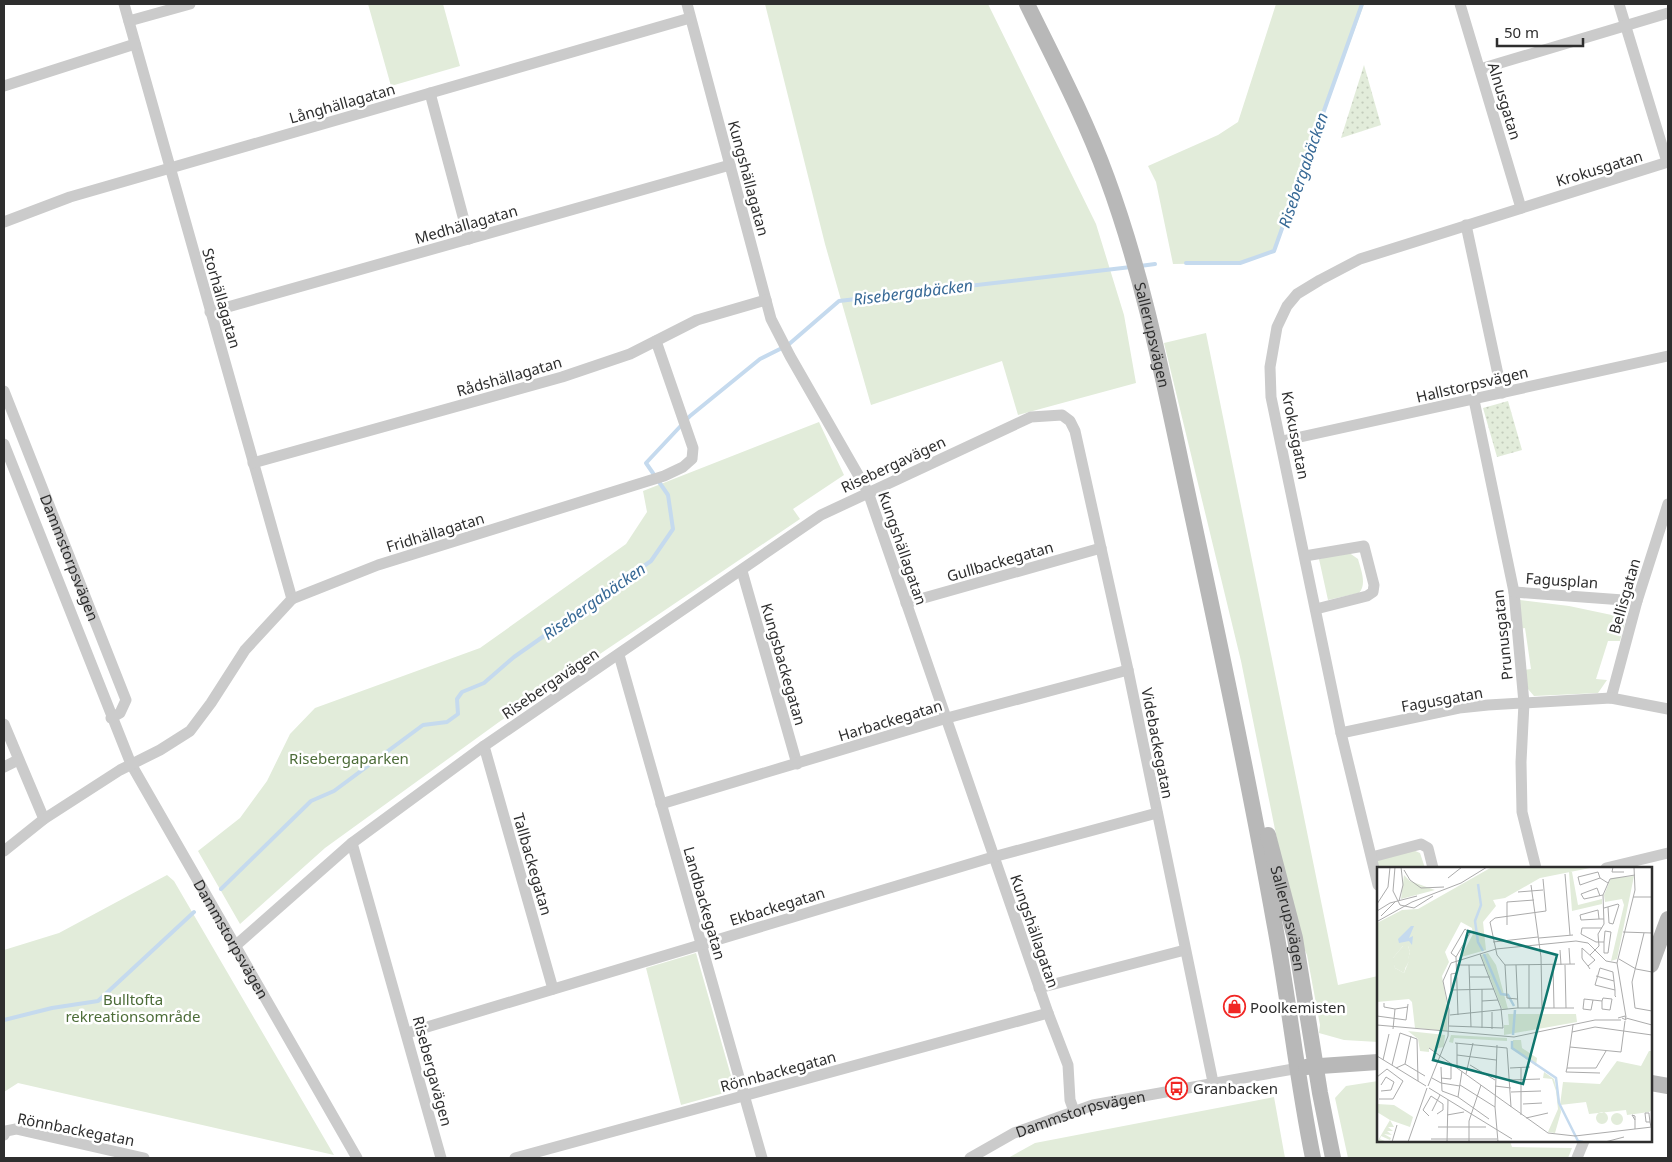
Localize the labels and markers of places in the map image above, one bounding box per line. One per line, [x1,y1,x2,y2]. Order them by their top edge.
shop icon: Poolkemisten [1222,995,1246,1019]
place label: Poolkemisten [1250,997,1346,1017]
bus stop icon: Granbacken [1165,1076,1189,1100]
place label: Granbacken [1193,1078,1278,1098]

